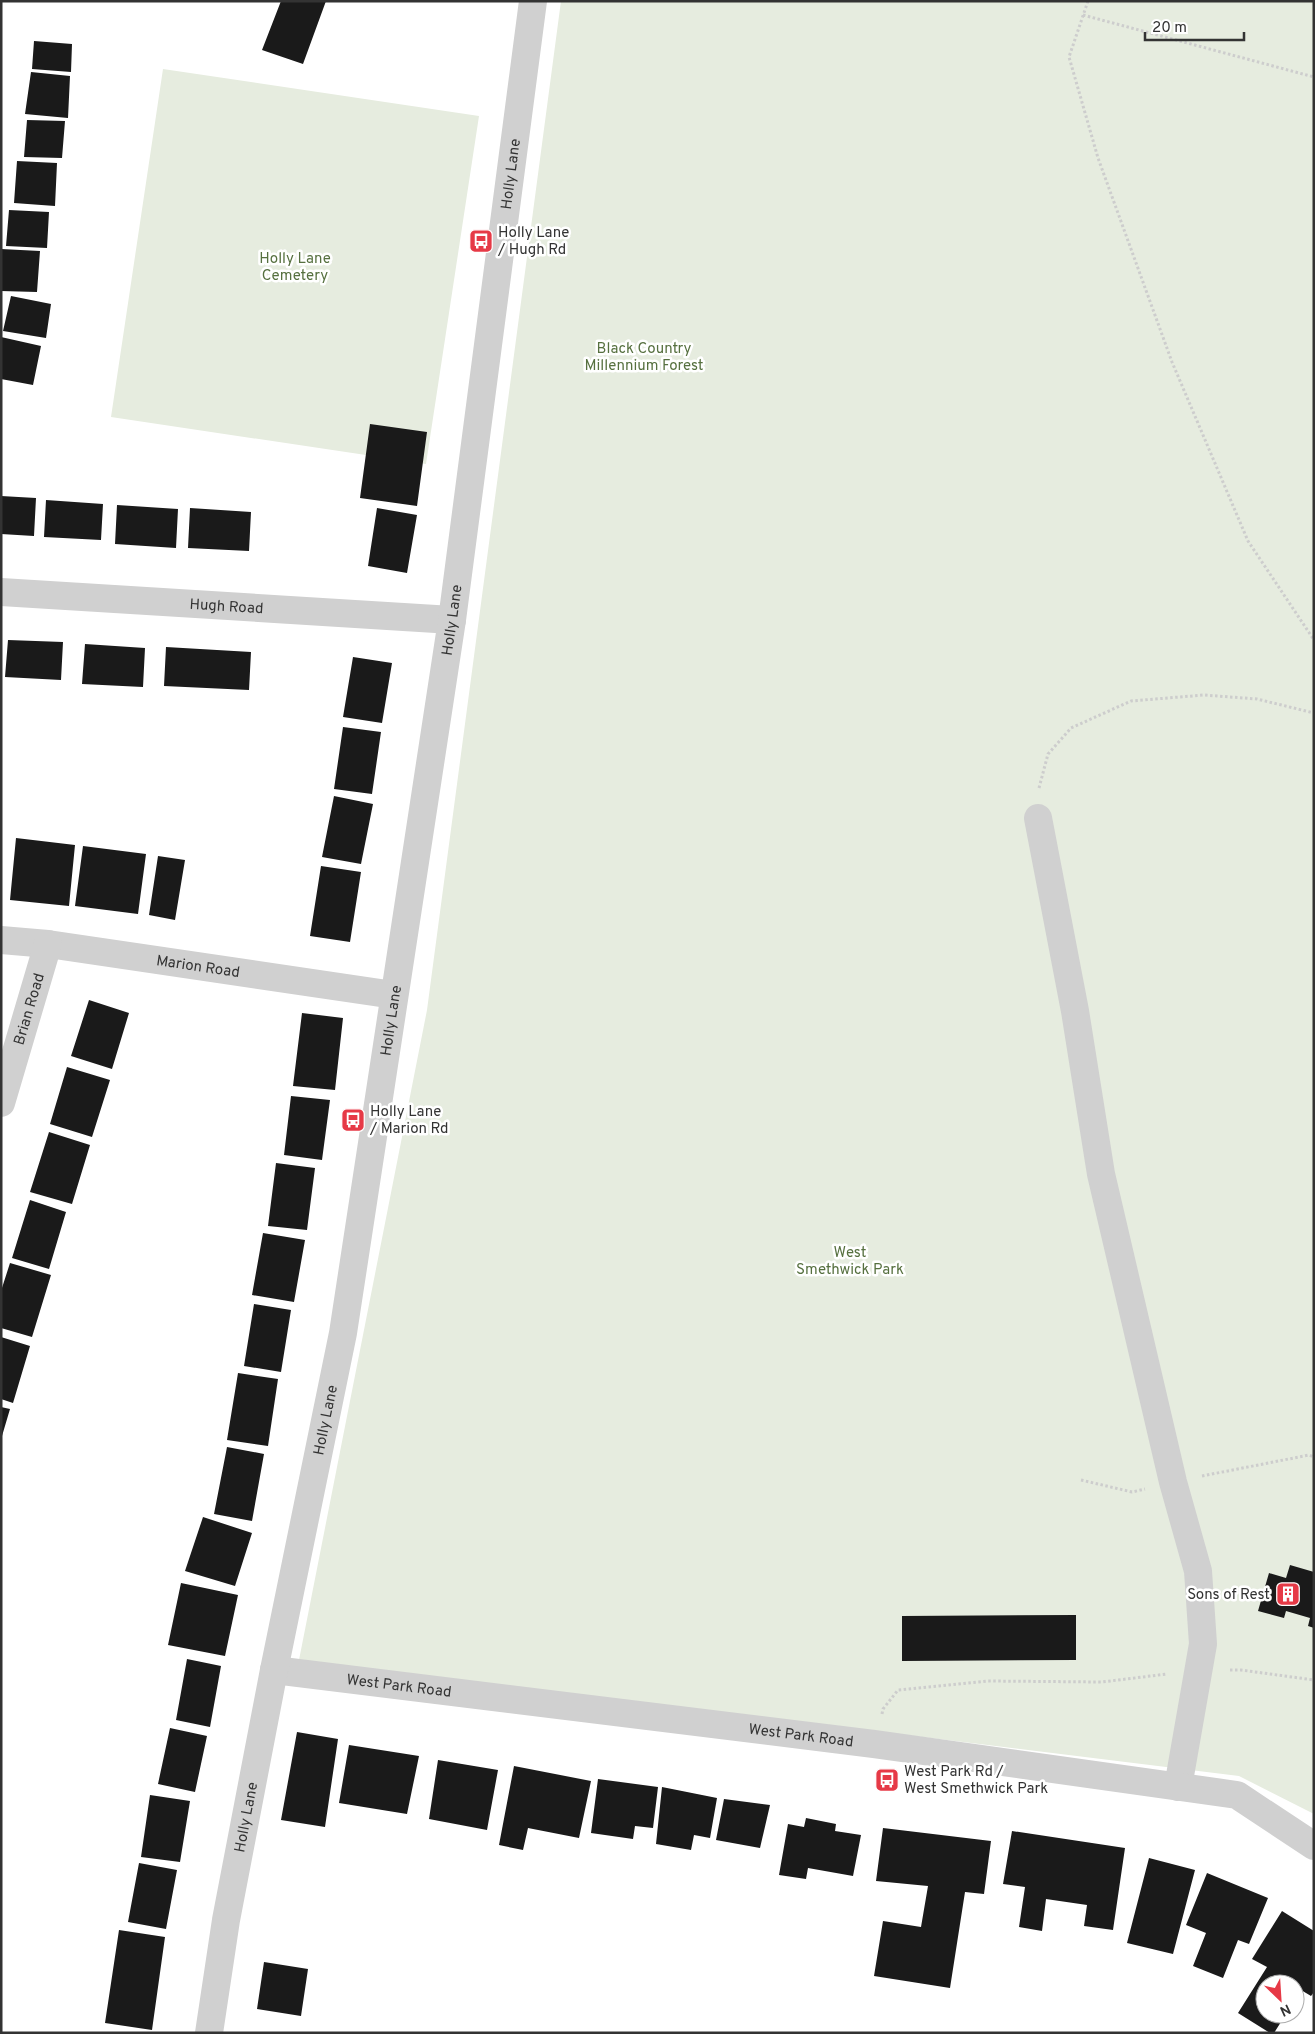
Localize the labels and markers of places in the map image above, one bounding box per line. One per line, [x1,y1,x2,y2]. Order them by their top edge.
place label: Holly Lane / Hugh Rd [497,224,569,260]
bus stop icon: Holly Lane / Hugh Rd [468,228,494,254]
place label: Holly Lane / Marion Rd [369,1103,448,1139]
bus stop icon: Holly Lane / Marion Rd [340,1107,366,1133]
building icon: Sons of Rest [1275,1581,1301,1607]
place label: Sons of Rest [1187,1586,1270,1605]
place label: West Park Rd / West Smethwick Park [904,1763,1048,1799]
bus stop icon: West Park Rd / West Smethwick Park [874,1767,900,1793]

